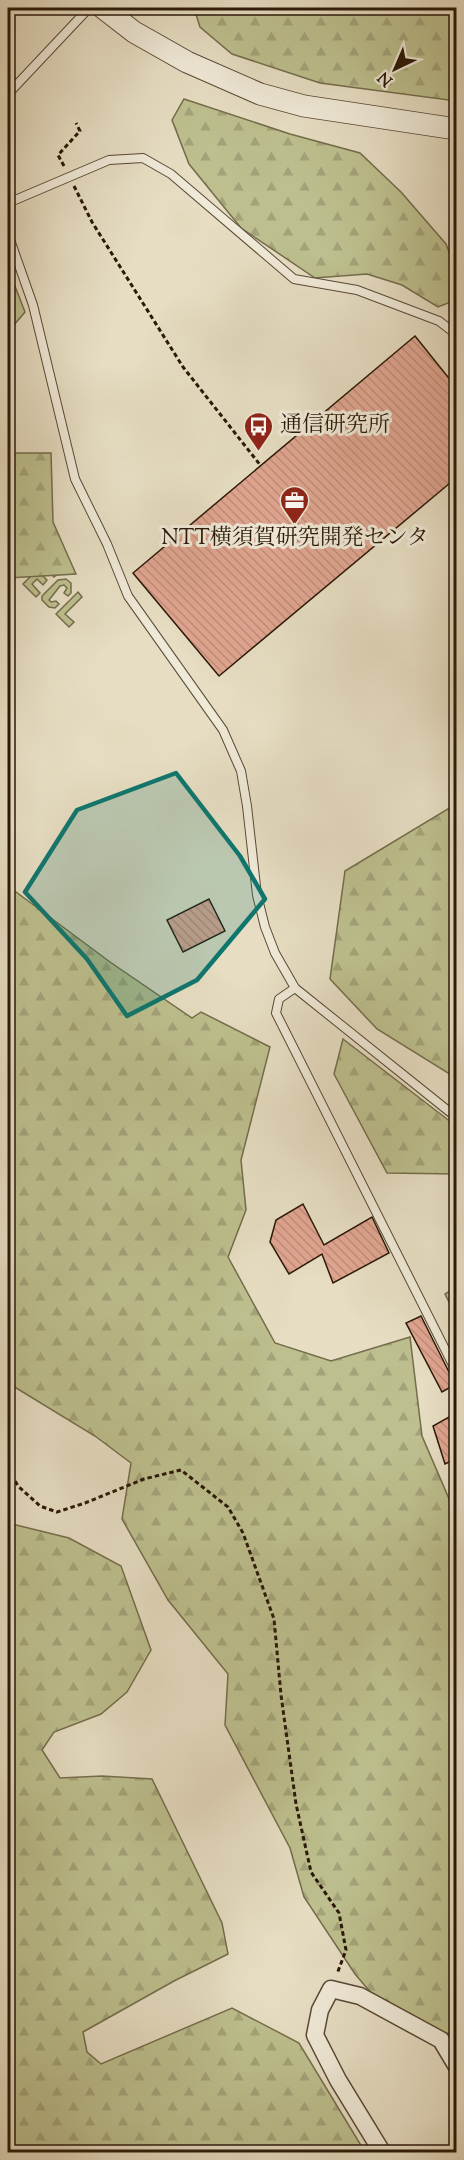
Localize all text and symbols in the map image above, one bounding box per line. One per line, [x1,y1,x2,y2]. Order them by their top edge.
north arrow [365,39,425,99]
text: N [374,65,399,91]
bus stop icon: 通信研究所 [243,410,275,452]
place label: 通信研究所 [280,410,390,442]
office icon: NTT横須賀研究開発センタ [279,484,311,526]
place label: NTT横須賀研究開発センタ [161,523,429,555]

